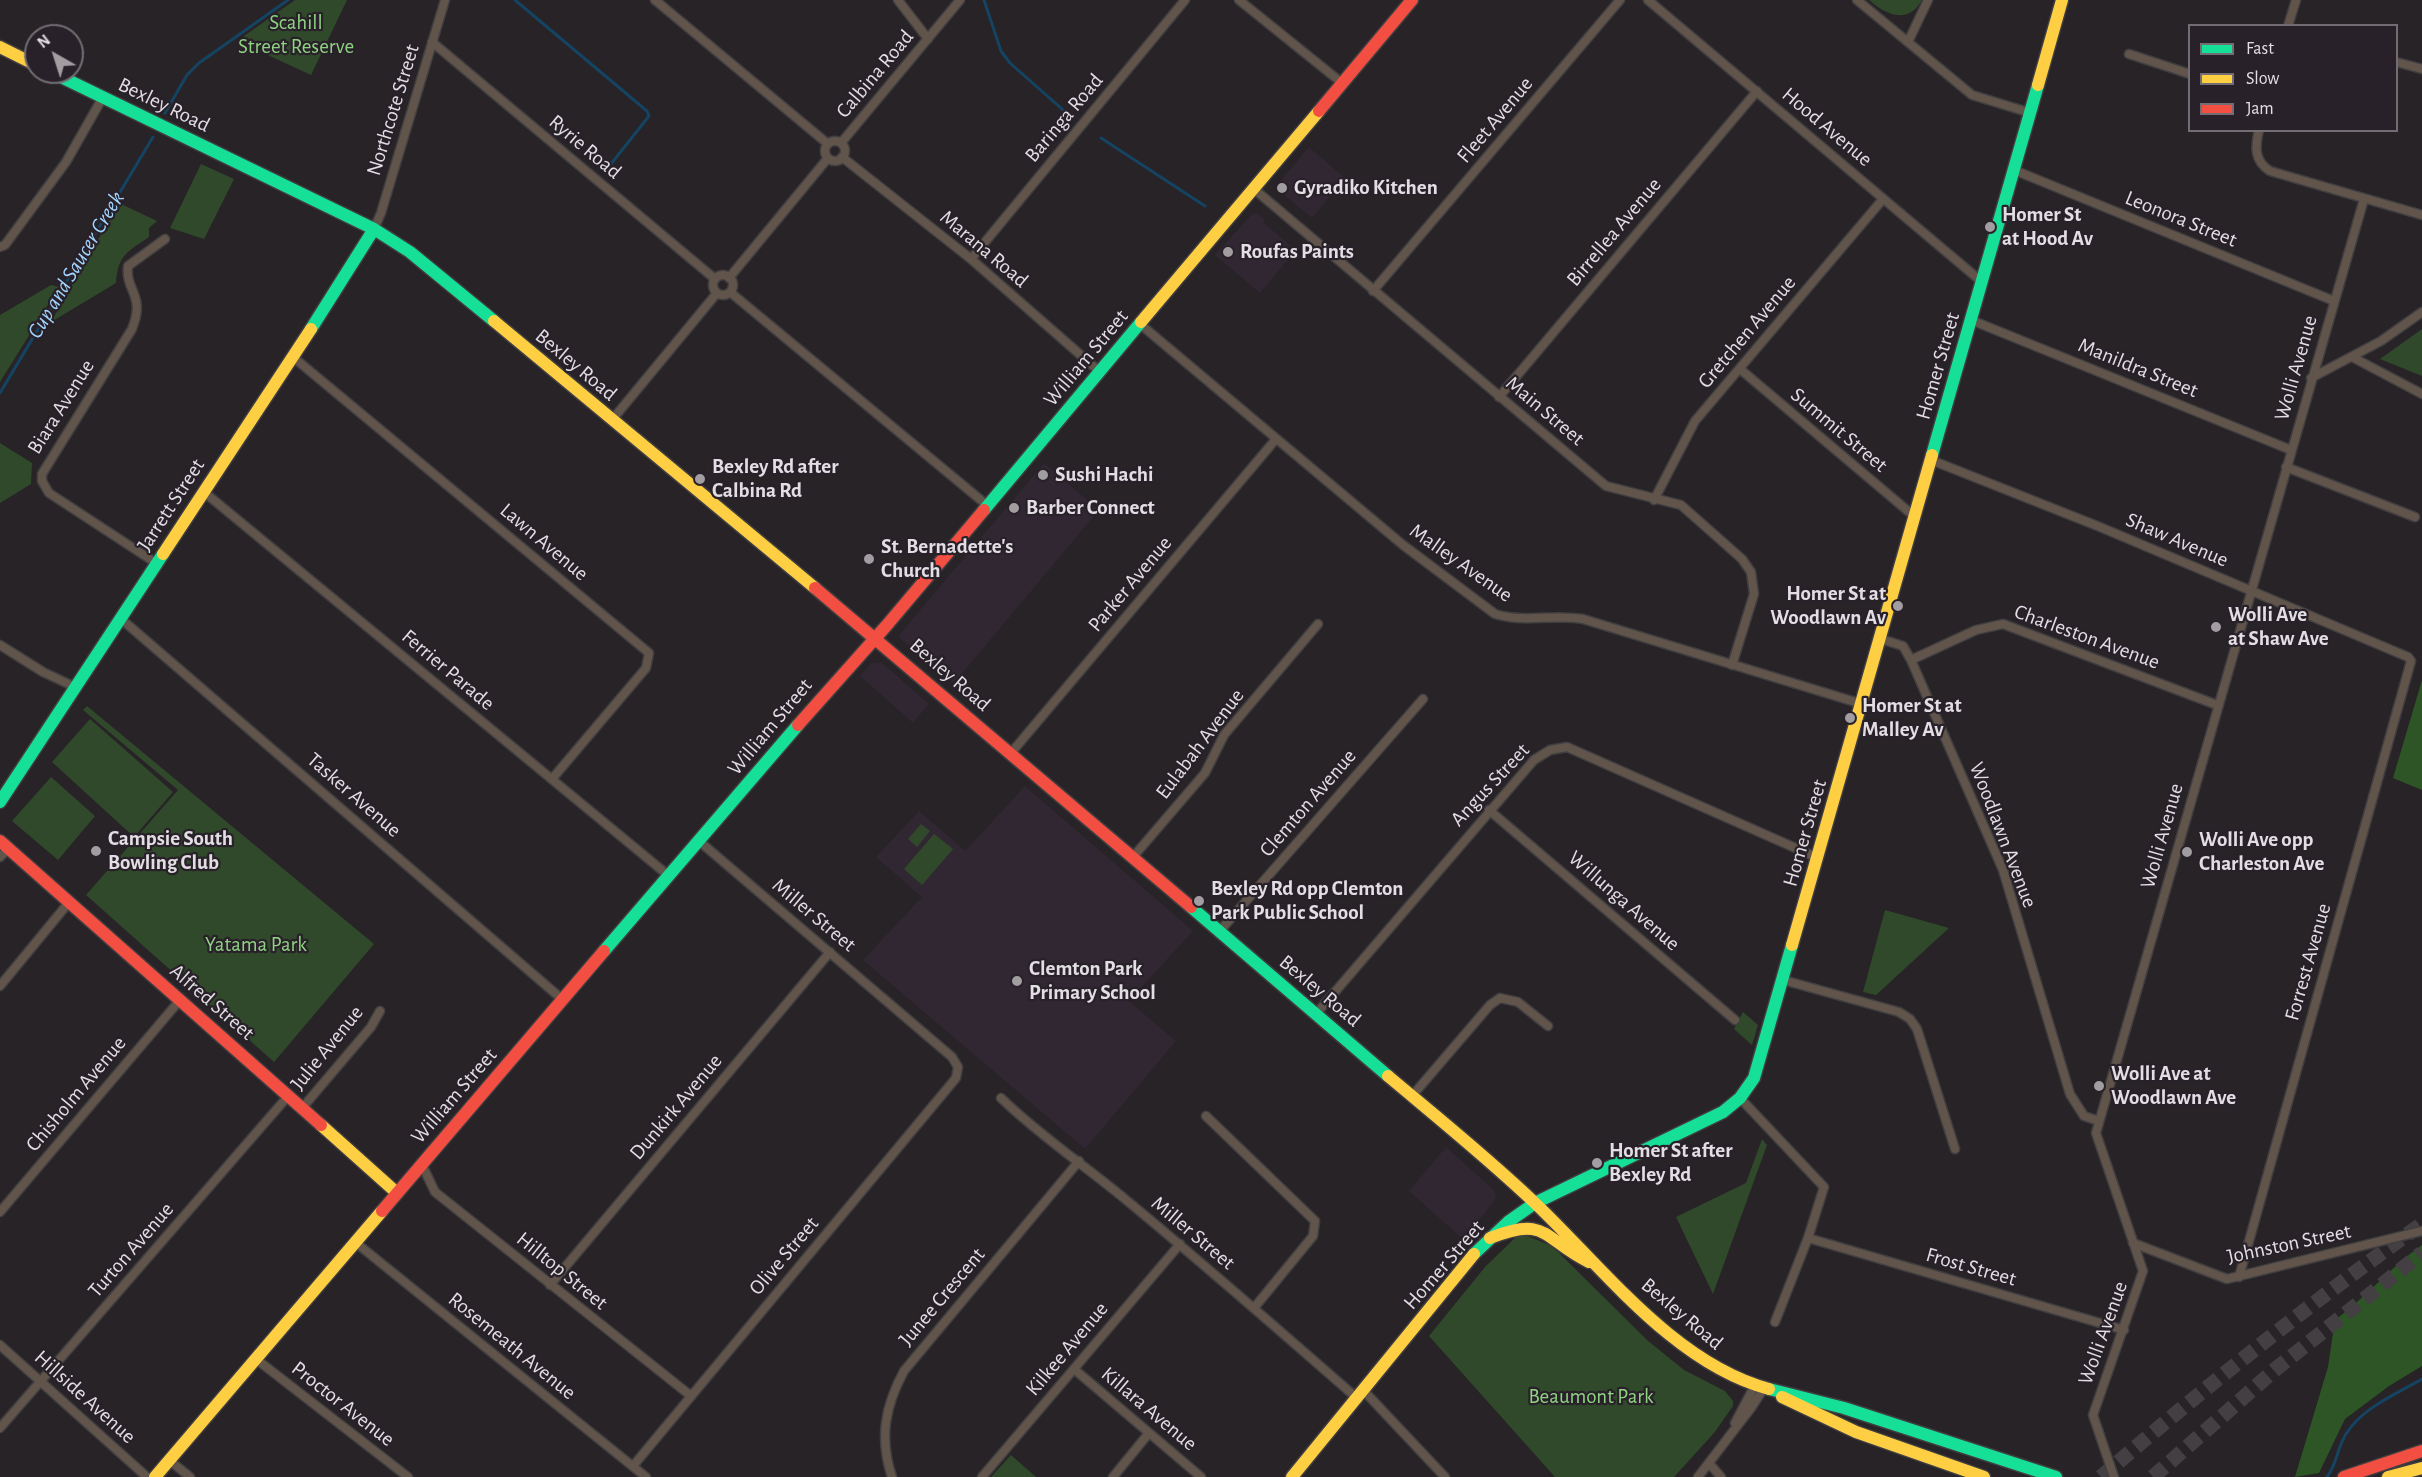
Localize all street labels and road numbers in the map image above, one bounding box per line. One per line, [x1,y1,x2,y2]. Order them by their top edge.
street label: Calbina Road [831,25,919,123]
street label: Northcote Street [361,41,425,179]
street label: Baringa Road [1020,68,1108,168]
street label: Bexley Road [114,72,214,138]
street label: Fleet Avenue [1452,72,1538,168]
street label: Hood Avenue [1777,82,1877,172]
street label: Ryrie Road [544,109,626,185]
street label: Birrellea Avenue [1561,173,1667,291]
street label: Leonora Street [2121,185,2241,253]
street label: Marana Road [935,205,1033,293]
street label: Gretchen Avenue [1693,271,1801,393]
street label: William Street [1038,305,1134,411]
street label: Homer Street [1911,310,1965,422]
street label: Wolli Avenue [2269,312,2323,424]
street label: Bexley Road [530,324,622,406]
street label: Manildra Street [2074,333,2202,403]
street label: Biara Avenue [22,355,100,459]
street label: Main Street [1501,371,1589,451]
street label: Summit Street [1786,382,1892,478]
street label: Jarrett Street [132,454,210,556]
street label: Lawn Avenue [495,498,593,586]
street label: Shaw Avenue [2122,507,2232,573]
street label: Malley Avenue [1405,518,1517,608]
street label: Parker Avenue [1083,531,1177,637]
street label: Charleston Avenue [2011,599,2163,675]
street label: Ferrier Parade [397,624,499,716]
street label: Bexley Road [904,633,996,717]
street label: William Street [722,674,818,780]
street label: Eulabah Avenue [1150,684,1250,804]
street label: Angus Street [1445,738,1535,832]
street label: Clemton Avenue [1254,744,1362,862]
street label: Tasker Avenue [302,747,406,843]
street label: Woodlawn Avenue [1964,759,2042,911]
street label: Homer Street [1778,777,1832,889]
street label: Wolli Avenue [2135,780,2189,892]
street label: Willunga Avenue [1563,846,1685,956]
street label: Miller Street [767,873,861,957]
street label: Forrest Avenue [2279,900,2337,1024]
street label: Bexley Road [1274,950,1366,1032]
street label: Alfred Street [165,958,259,1046]
street label: Julie Avenue [285,1001,369,1095]
street label: Chisholm Avenue [21,1031,131,1157]
street label: William Street [406,1043,502,1149]
street label: Dunkirk Avenue [624,1049,728,1165]
street label: Miller Street [1146,1191,1240,1275]
street label: Turton Avenue [83,1197,179,1303]
street label: Olive Street [744,1212,824,1300]
street label: Homer Street [1398,1215,1490,1315]
street label: Johnston Street [2225,1219,2353,1269]
street label: Hilltop Street [511,1227,613,1315]
street label: Frost Street [1923,1242,2019,1292]
street label: Junee Crescent [894,1243,990,1351]
street label: Bexley Road [1636,1273,1728,1355]
street label: Wolli Avenue [2073,1278,2133,1388]
street label: Rosemeath Avenue [443,1287,581,1405]
street label: Kilkee Avenue [1020,1297,1114,1401]
street label: Hillside Avenue [29,1345,141,1449]
street label: Proctor Avenue [286,1356,400,1452]
street label: Killara Avenue [1096,1362,1202,1456]

